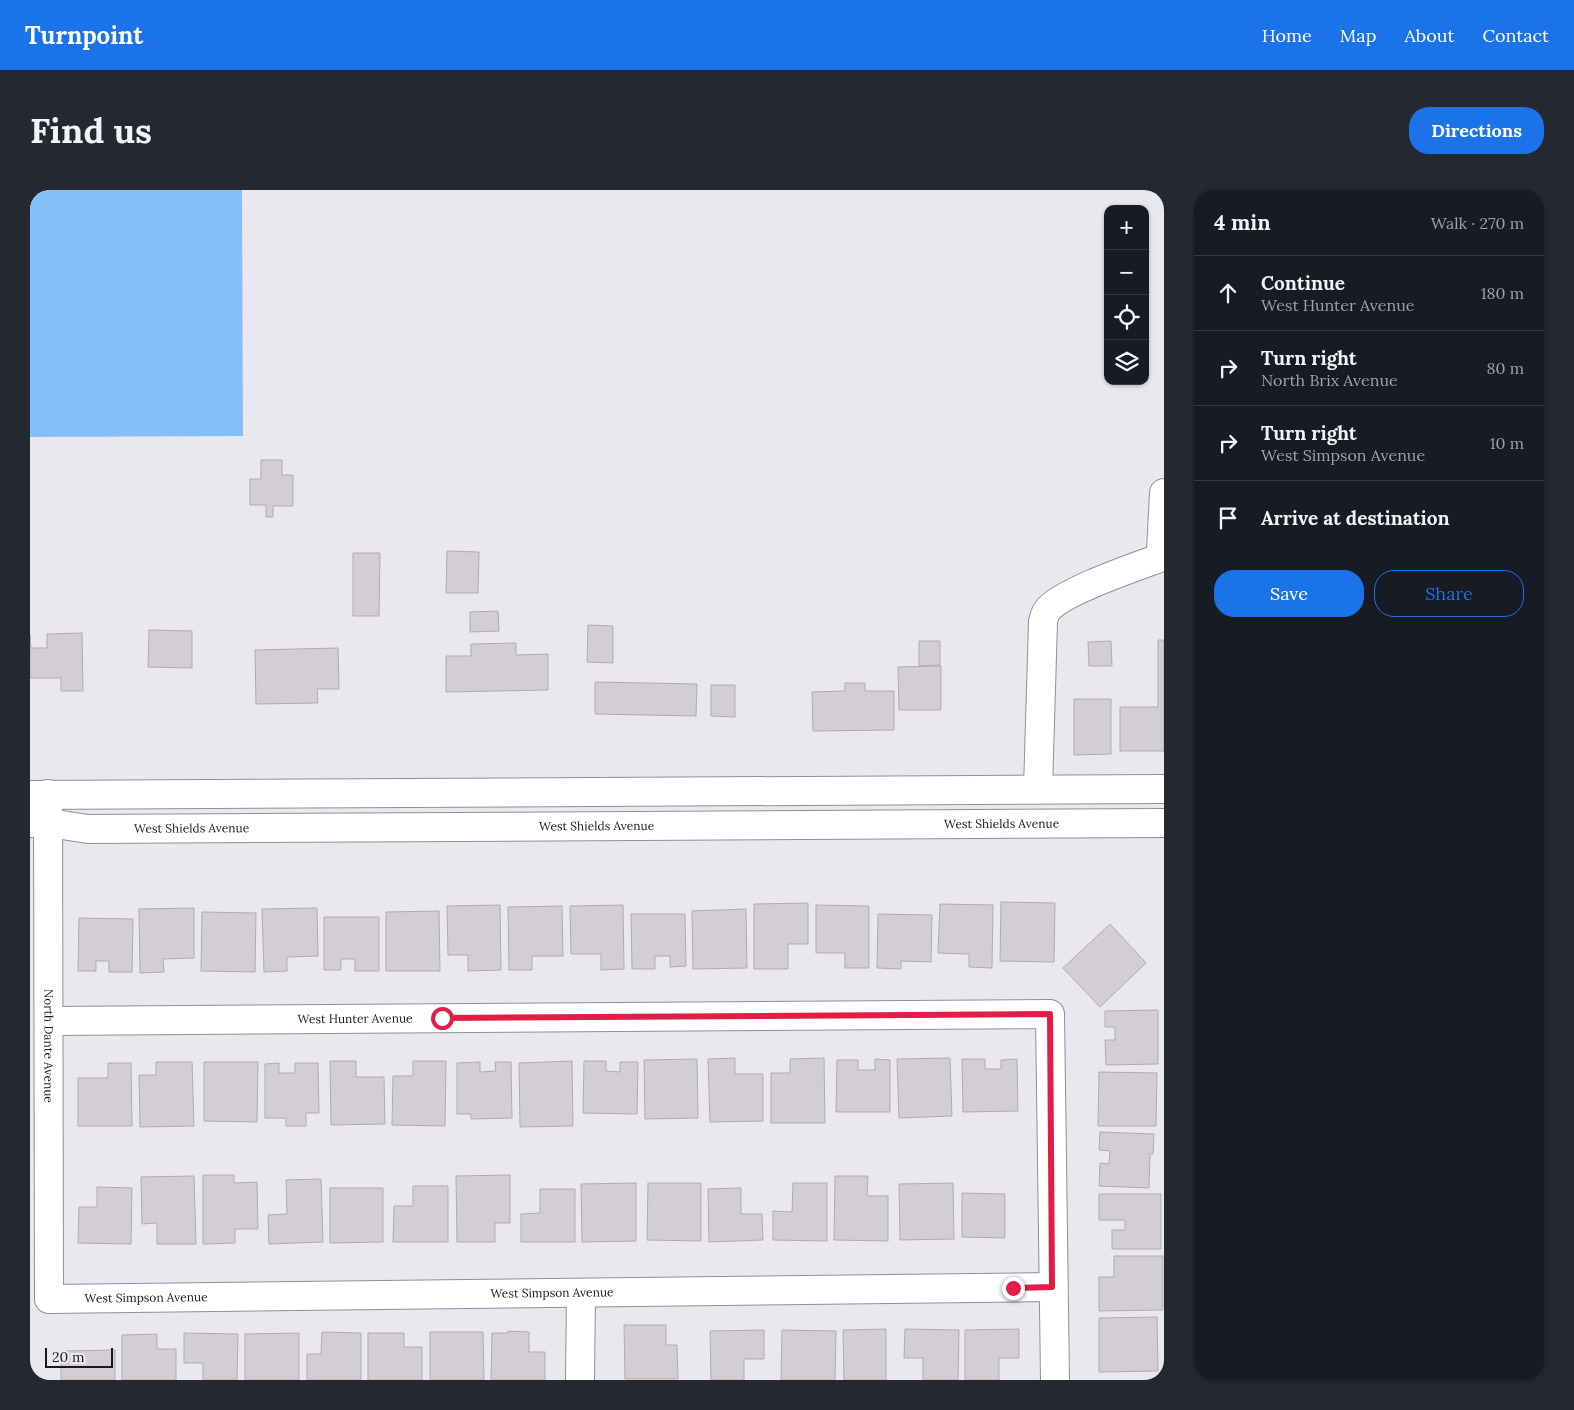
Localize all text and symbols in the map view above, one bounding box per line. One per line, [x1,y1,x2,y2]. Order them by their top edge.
text: Turnpoint [25,20,143,51]
text: Home [1262,24,1312,47]
text: Map [1340,24,1376,47]
text: About [1404,24,1454,47]
text: Contact [1482,24,1549,47]
button: Directions [1409,107,1544,154]
text: Find us [30,108,152,153]
map controls [1104,205,1149,385]
button: + [1104,205,1149,250]
text: 4 min [1214,209,1271,236]
text: Walk · 270 m [1431,213,1524,233]
button: − [1104,250,1149,295]
text: Continue [1261,271,1345,295]
icon: ahead [1214,279,1242,307]
text: 180 m [1481,283,1524,303]
button: locate [1104,295,1149,340]
text: West Hunter Avenue [1261,295,1414,315]
button: layers [1104,340,1149,385]
text: Turn right [1261,346,1357,370]
icon: right [1214,354,1242,382]
text: 80 m [1487,358,1524,378]
text: North Brix Avenue [1261,370,1398,390]
text: Turn right [1261,421,1357,445]
icon: right [1214,429,1242,457]
text: 10 m [1490,433,1524,453]
text: West Simpson Avenue [1261,445,1425,465]
icon: arrive [1214,504,1242,532]
text: Arrive at destination [1261,506,1450,530]
button: Save [1214,570,1364,617]
button: Share [1374,570,1524,617]
street label: West Shields Avenue [944,816,1060,831]
street label: West Shields Avenue [539,818,655,833]
street label: West Shields Avenue [134,820,250,836]
street label: North Dante Avenue [41,989,57,1103]
route start [431,1007,454,1030]
street label: West Hunter Avenue [297,1010,413,1026]
route end [1002,1277,1025,1300]
street label: West Simpson Avenue [490,1284,614,1301]
street label: West Simpson Avenue [84,1289,208,1306]
scale bar [45,1345,112,1368]
text: 20 m [52,1348,84,1366]

